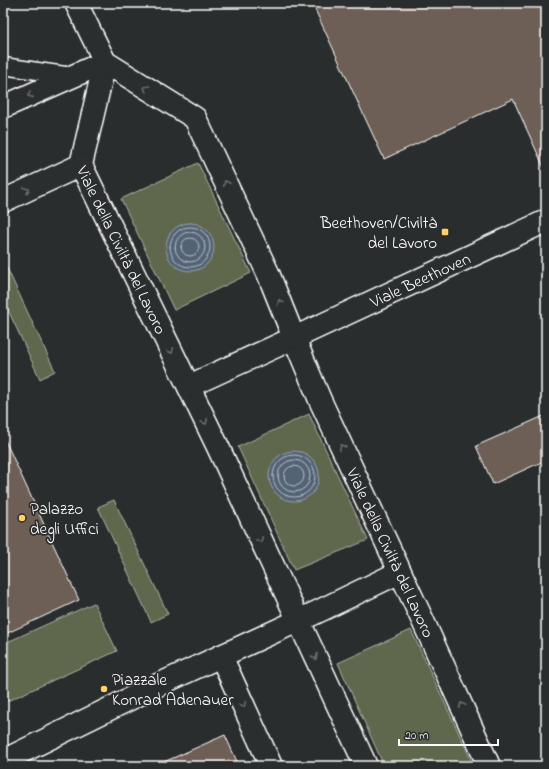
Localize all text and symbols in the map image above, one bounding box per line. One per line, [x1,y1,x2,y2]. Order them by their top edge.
one-way arrow [143,85,150,92]
one-way arrow [27,90,34,98]
street label: Viale della Civiltà del Lavoro [69,161,173,339]
one-way arrow [223,180,231,188]
one-way arrow [22,187,30,195]
place label: Beethoven/Civiltà del Lavoro [319,211,437,256]
marker: Beethoven/Civiltà del Lavoro [440,227,450,237]
street label: Viale Beethoven [365,247,475,315]
one-way arrow [276,298,284,305]
one-way arrow [166,347,174,354]
one-way arrow [200,417,208,425]
one-way arrow [339,444,347,452]
street label: Viale della Civiltà del Lavoro [339,463,440,642]
place label: Palazzo degli Uffici [30,497,99,544]
marker: Palazzo degli Uffici [17,513,27,523]
one-way arrow [255,535,263,543]
one-way arrow [310,653,318,661]
place label: Piazzale Konrad Adenauer [112,668,234,713]
marker: Piazzale Konrad Adenauer [99,684,109,694]
one-way arrow [238,700,246,708]
one-way arrow [458,702,466,709]
scale bar [399,721,498,747]
text: 20 m [405,727,428,745]

